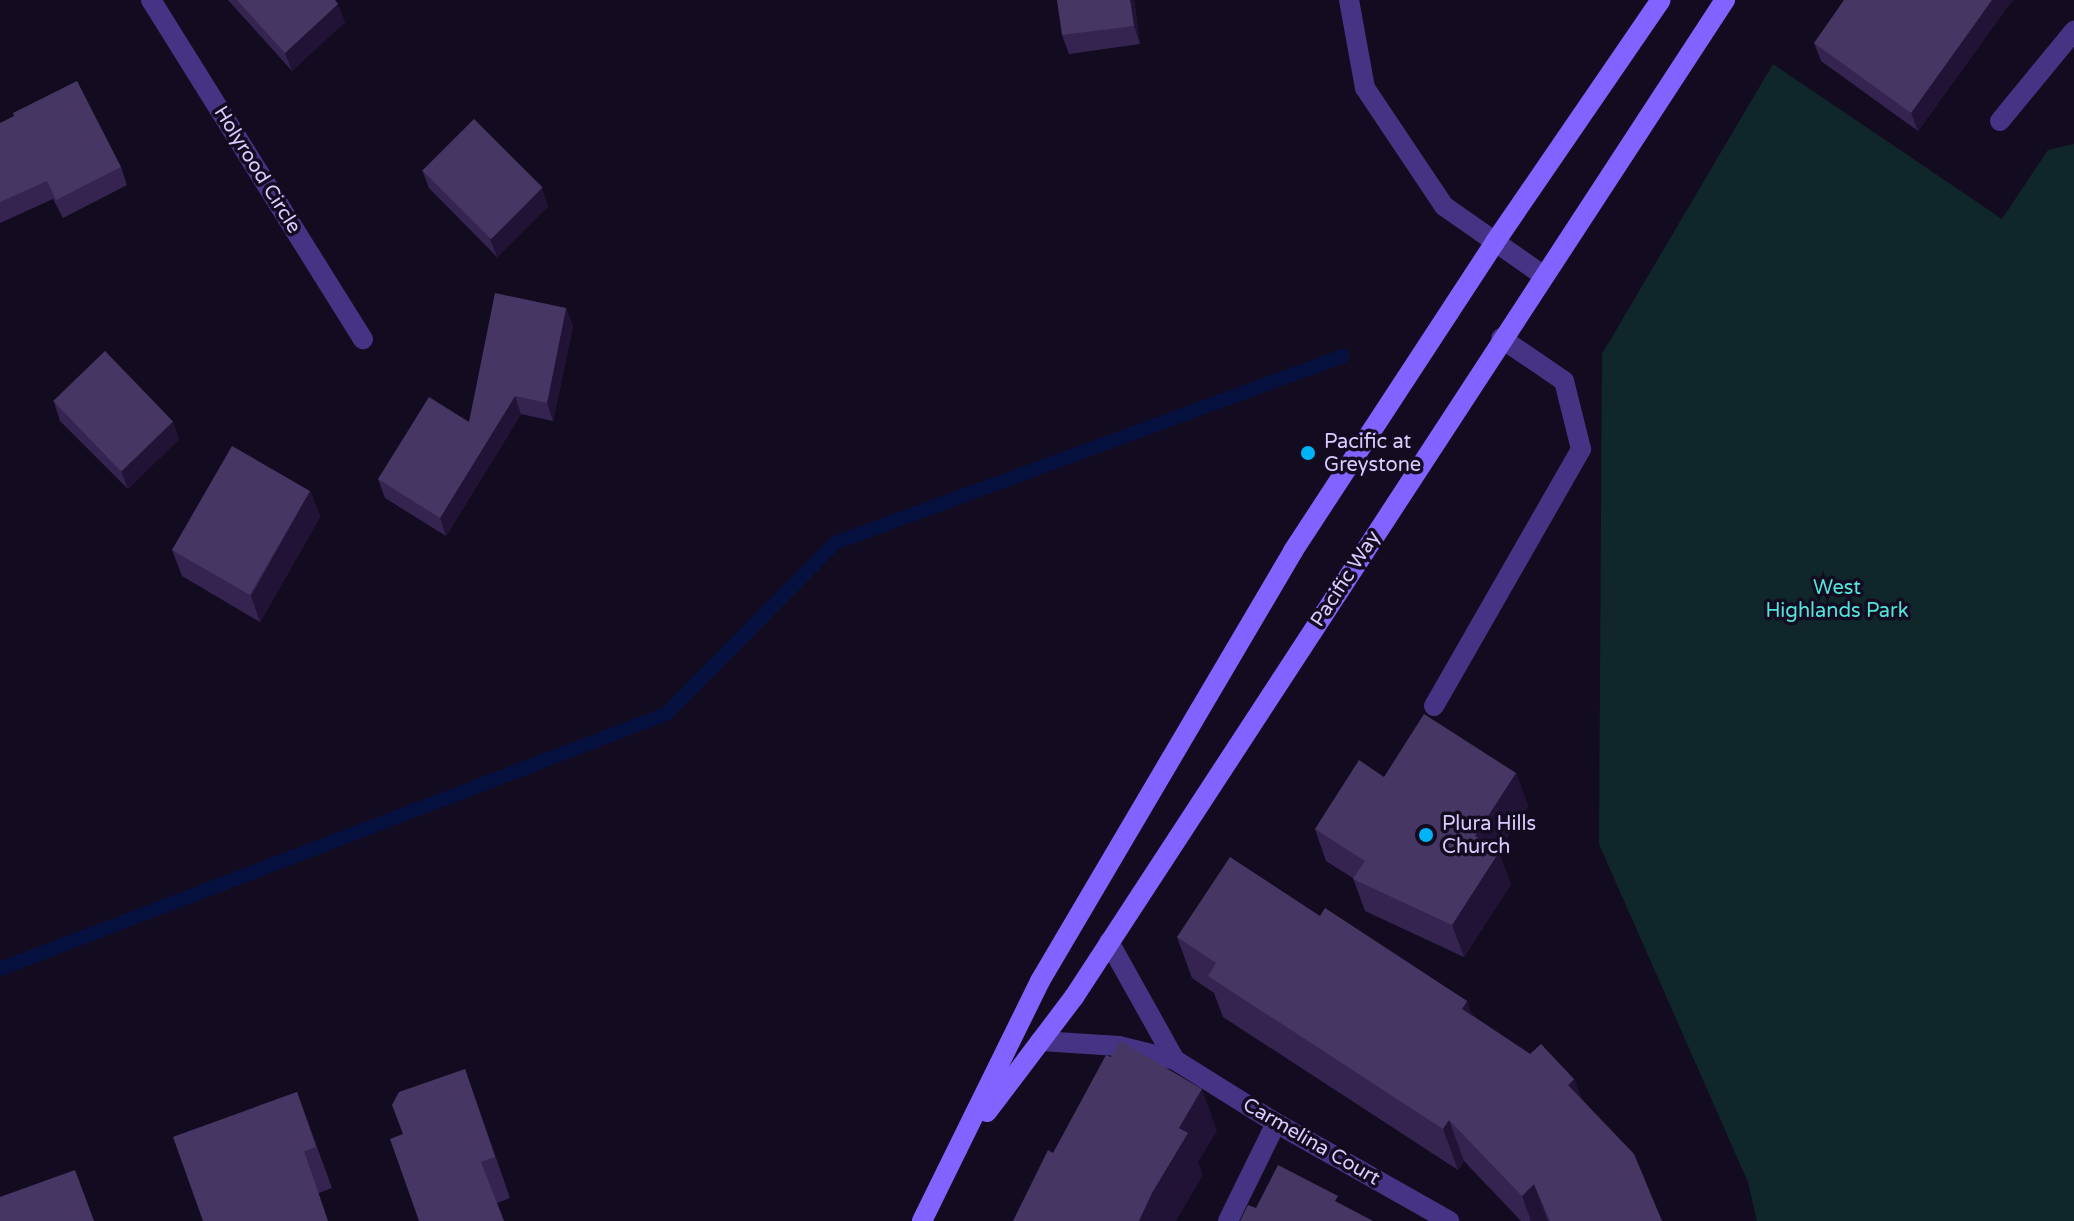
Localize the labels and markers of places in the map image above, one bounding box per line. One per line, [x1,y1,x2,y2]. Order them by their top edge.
place label: Pacific at Greystone [1324,430,1421,477]
marker: Pacific at Greystone [1299,444,1317,462]
place label: Plura Hills Church [1442,812,1536,859]
marker: Plura Hills Church [1417,826,1435,844]

